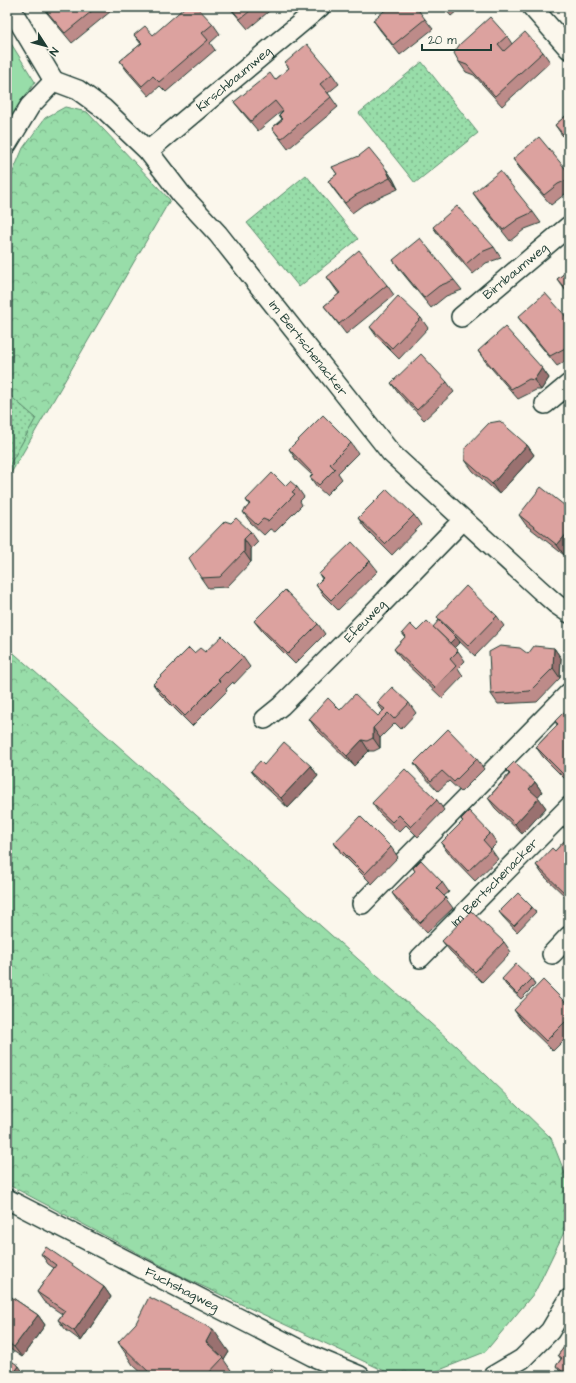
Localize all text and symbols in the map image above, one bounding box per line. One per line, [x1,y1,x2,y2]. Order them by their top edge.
north arrow [26,26,66,66]
scale bar [422,26,491,52]
text: 20 m [428,32,457,49]
street label: Kirschbaumweg [192,42,276,116]
text: N [46,44,62,59]
street label: Birnbaumweg [479,238,552,304]
street label: Im Bertschenacker [265,296,352,400]
street label: Efeuweg [340,596,391,647]
street label: Im Bertschenacker [447,834,542,931]
street label: Fuchshagweg [142,1263,222,1317]

